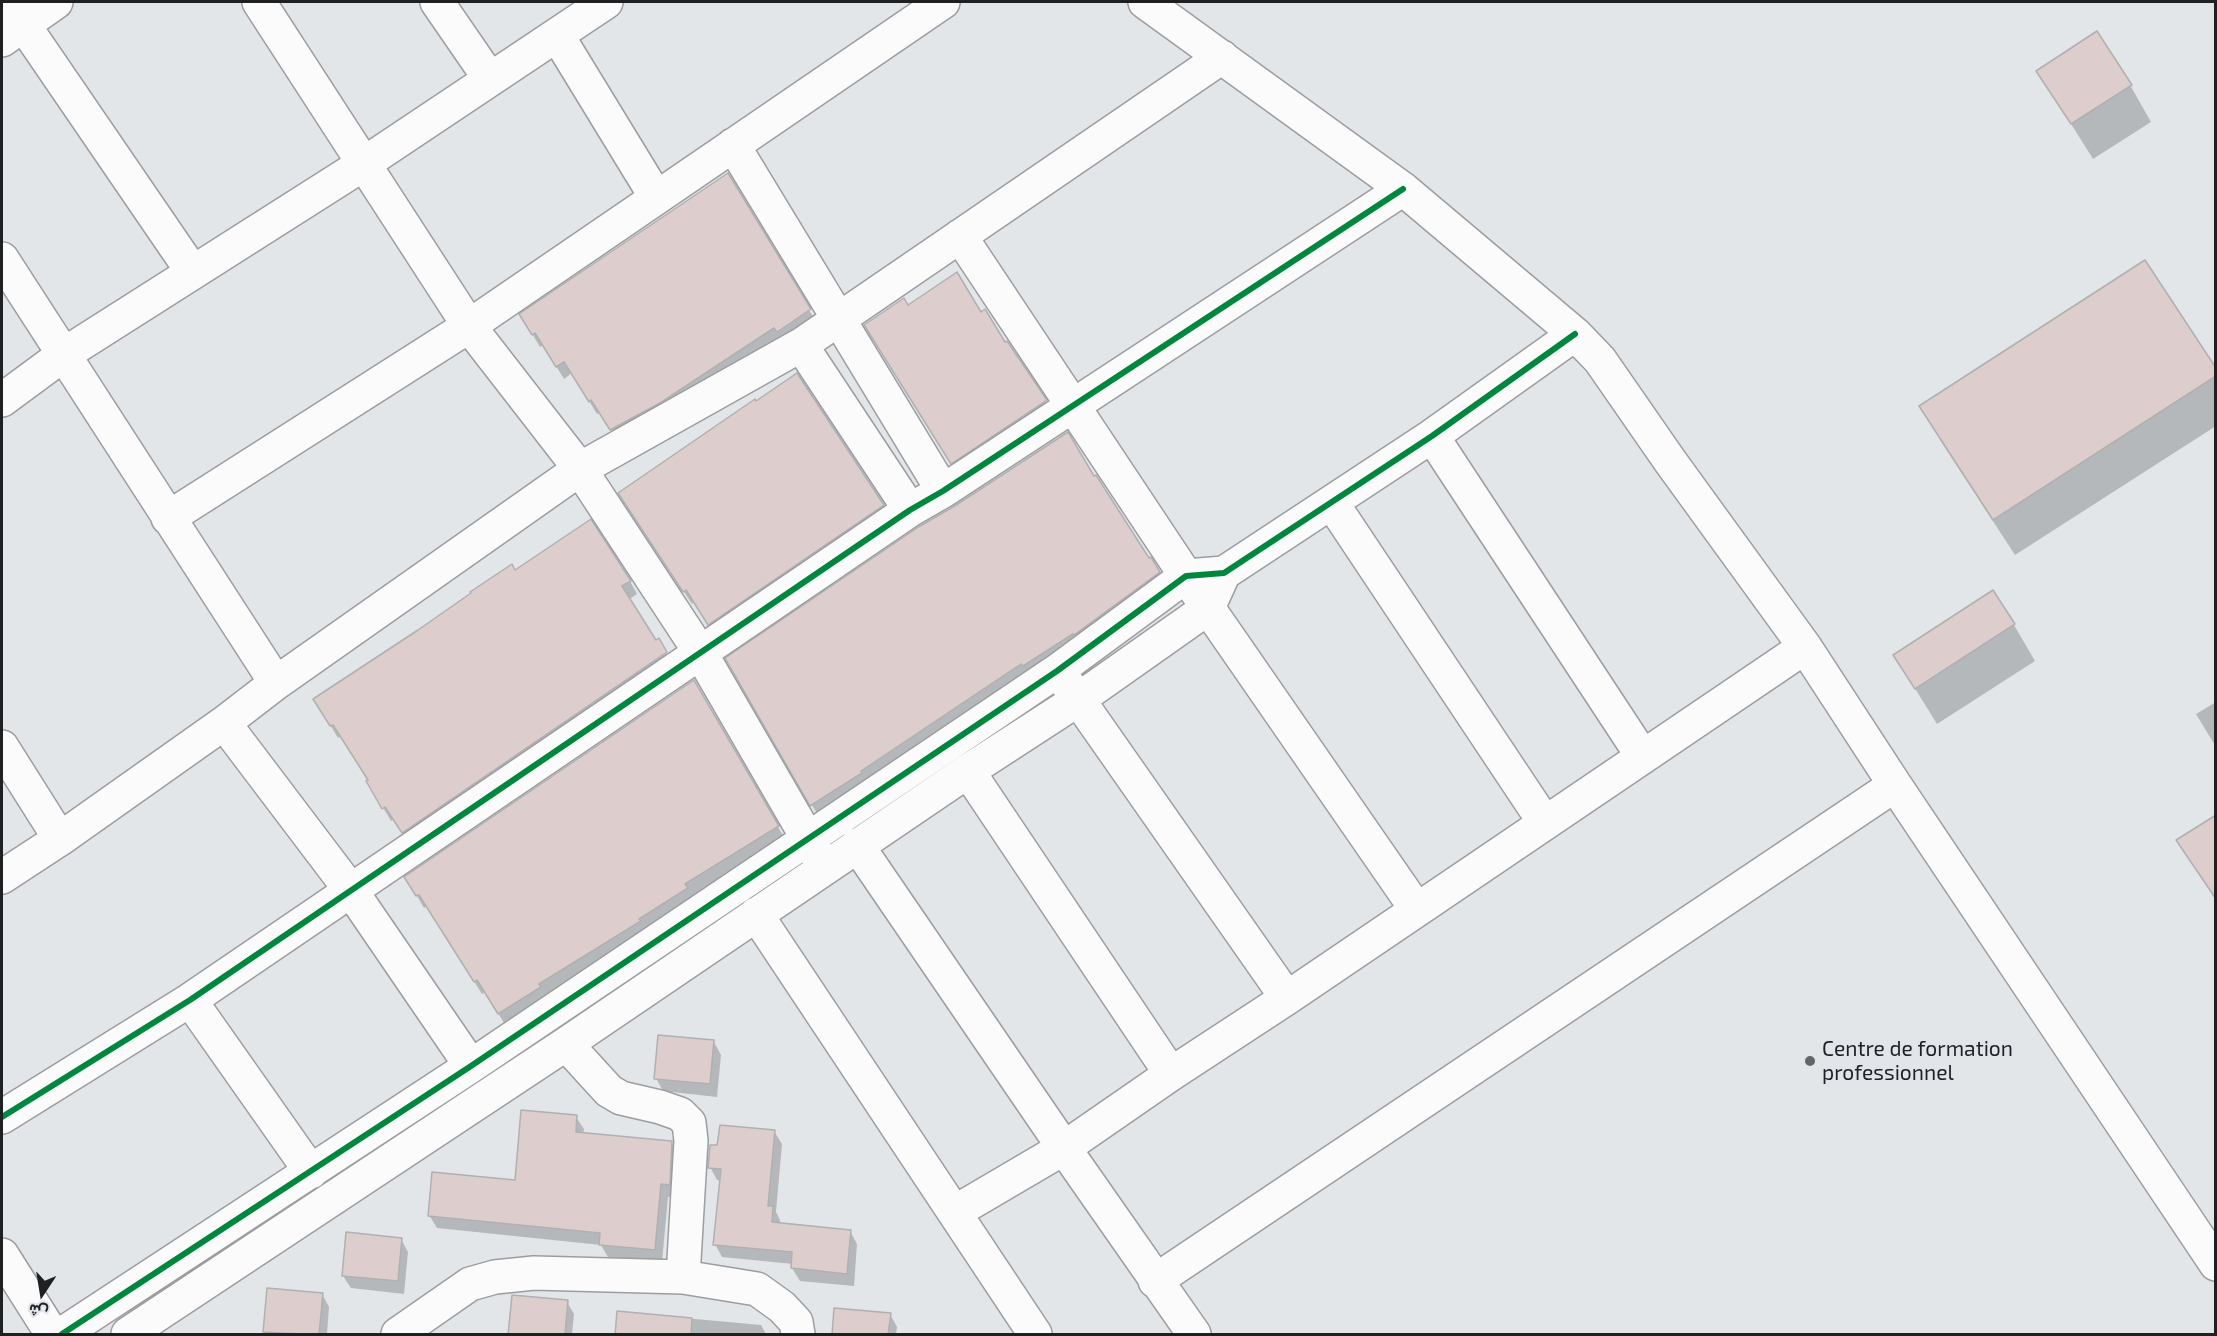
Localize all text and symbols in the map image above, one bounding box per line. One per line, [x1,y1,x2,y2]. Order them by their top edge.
place label: Centre de formation professionnel [1822,1036,2013,1086]
marker: Centre de formation professionnel [1803,1054,1817,1068]
north arrow [12,1264,72,1324]
text: ش [27,1301,50,1323]

